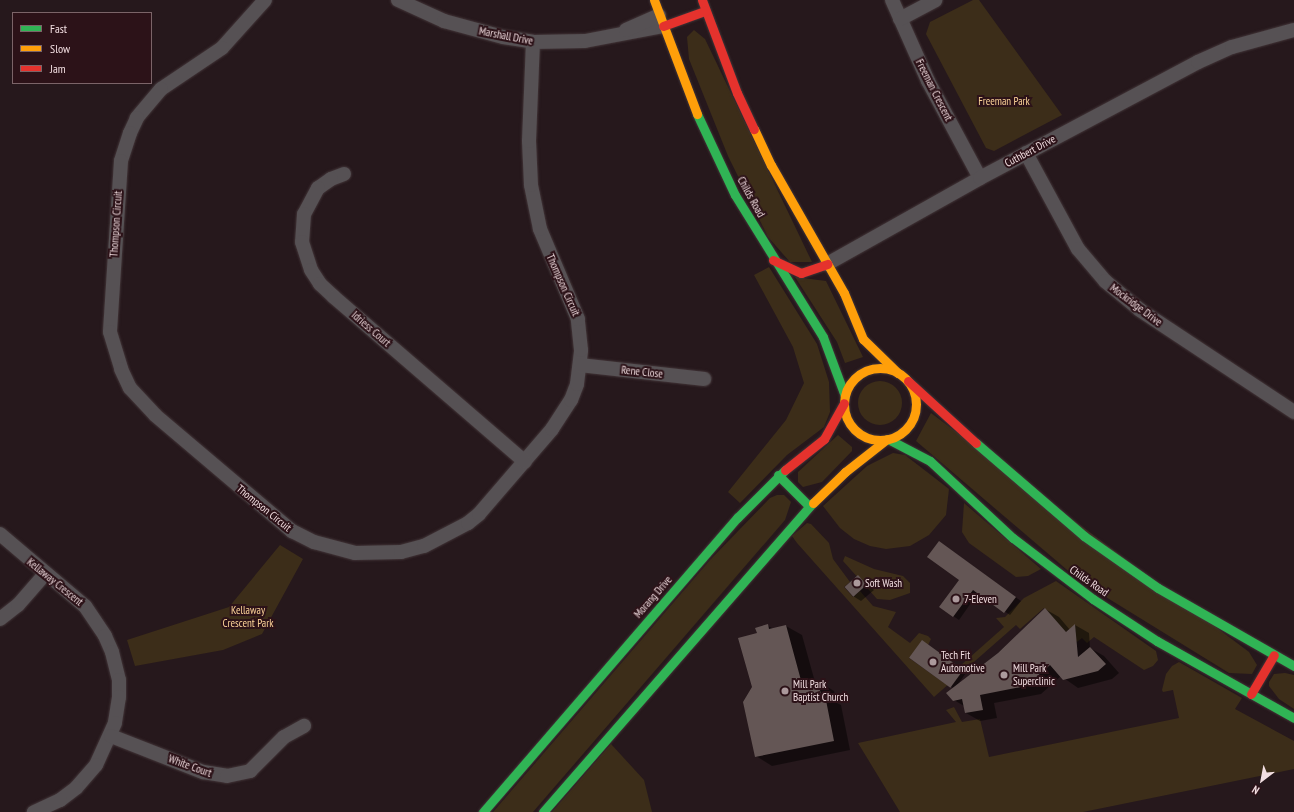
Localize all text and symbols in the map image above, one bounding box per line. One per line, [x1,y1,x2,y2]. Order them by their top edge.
legend [12,12,152,84]
text: Fast [50,21,67,36]
street label: Marshall Drive [478,24,534,48]
text: Slow [50,41,70,56]
street label: Freeman Crescent [913,57,955,123]
text: Jam [50,61,66,76]
park label: Freeman Park [978,94,1030,108]
street label: Cuthbert Drive [1002,132,1058,170]
street label: Childs Road [734,174,768,220]
street label: Thompson Circuit [107,190,125,258]
street label: Thompson Circuit [543,252,583,318]
street label: Mockridge Drive [1107,281,1165,329]
street label: Idriess Court [349,308,393,350]
street label: Rene Close [621,363,663,381]
street label: Thompson Circuit [234,482,294,534]
street label: Kellaway Crescent [24,555,86,609]
street label: Childs Road [1067,563,1111,599]
street label: Morang Drive [631,573,675,621]
place label: Soft Wash [865,576,902,590]
marker: Soft Wash [852,578,862,588]
place label: 7-Eleven [964,592,997,606]
marker: 7-Eleven [951,594,961,604]
park label: Kellaway Crescent Park [223,604,273,630]
place label: Tech Fit Automotive [941,649,985,675]
marker: Tech Fit Automotive [928,657,938,667]
place label: Mill Park Superclinic [1013,662,1055,688]
marker: Mill Park Superclinic [998,669,1010,681]
place label: Mill Park Baptist Church [793,678,848,704]
marker: Mill Park Baptist Church [780,686,790,696]
street label: White Court [167,752,213,780]
north arrow [1242,760,1282,800]
text: N [1249,783,1262,798]

